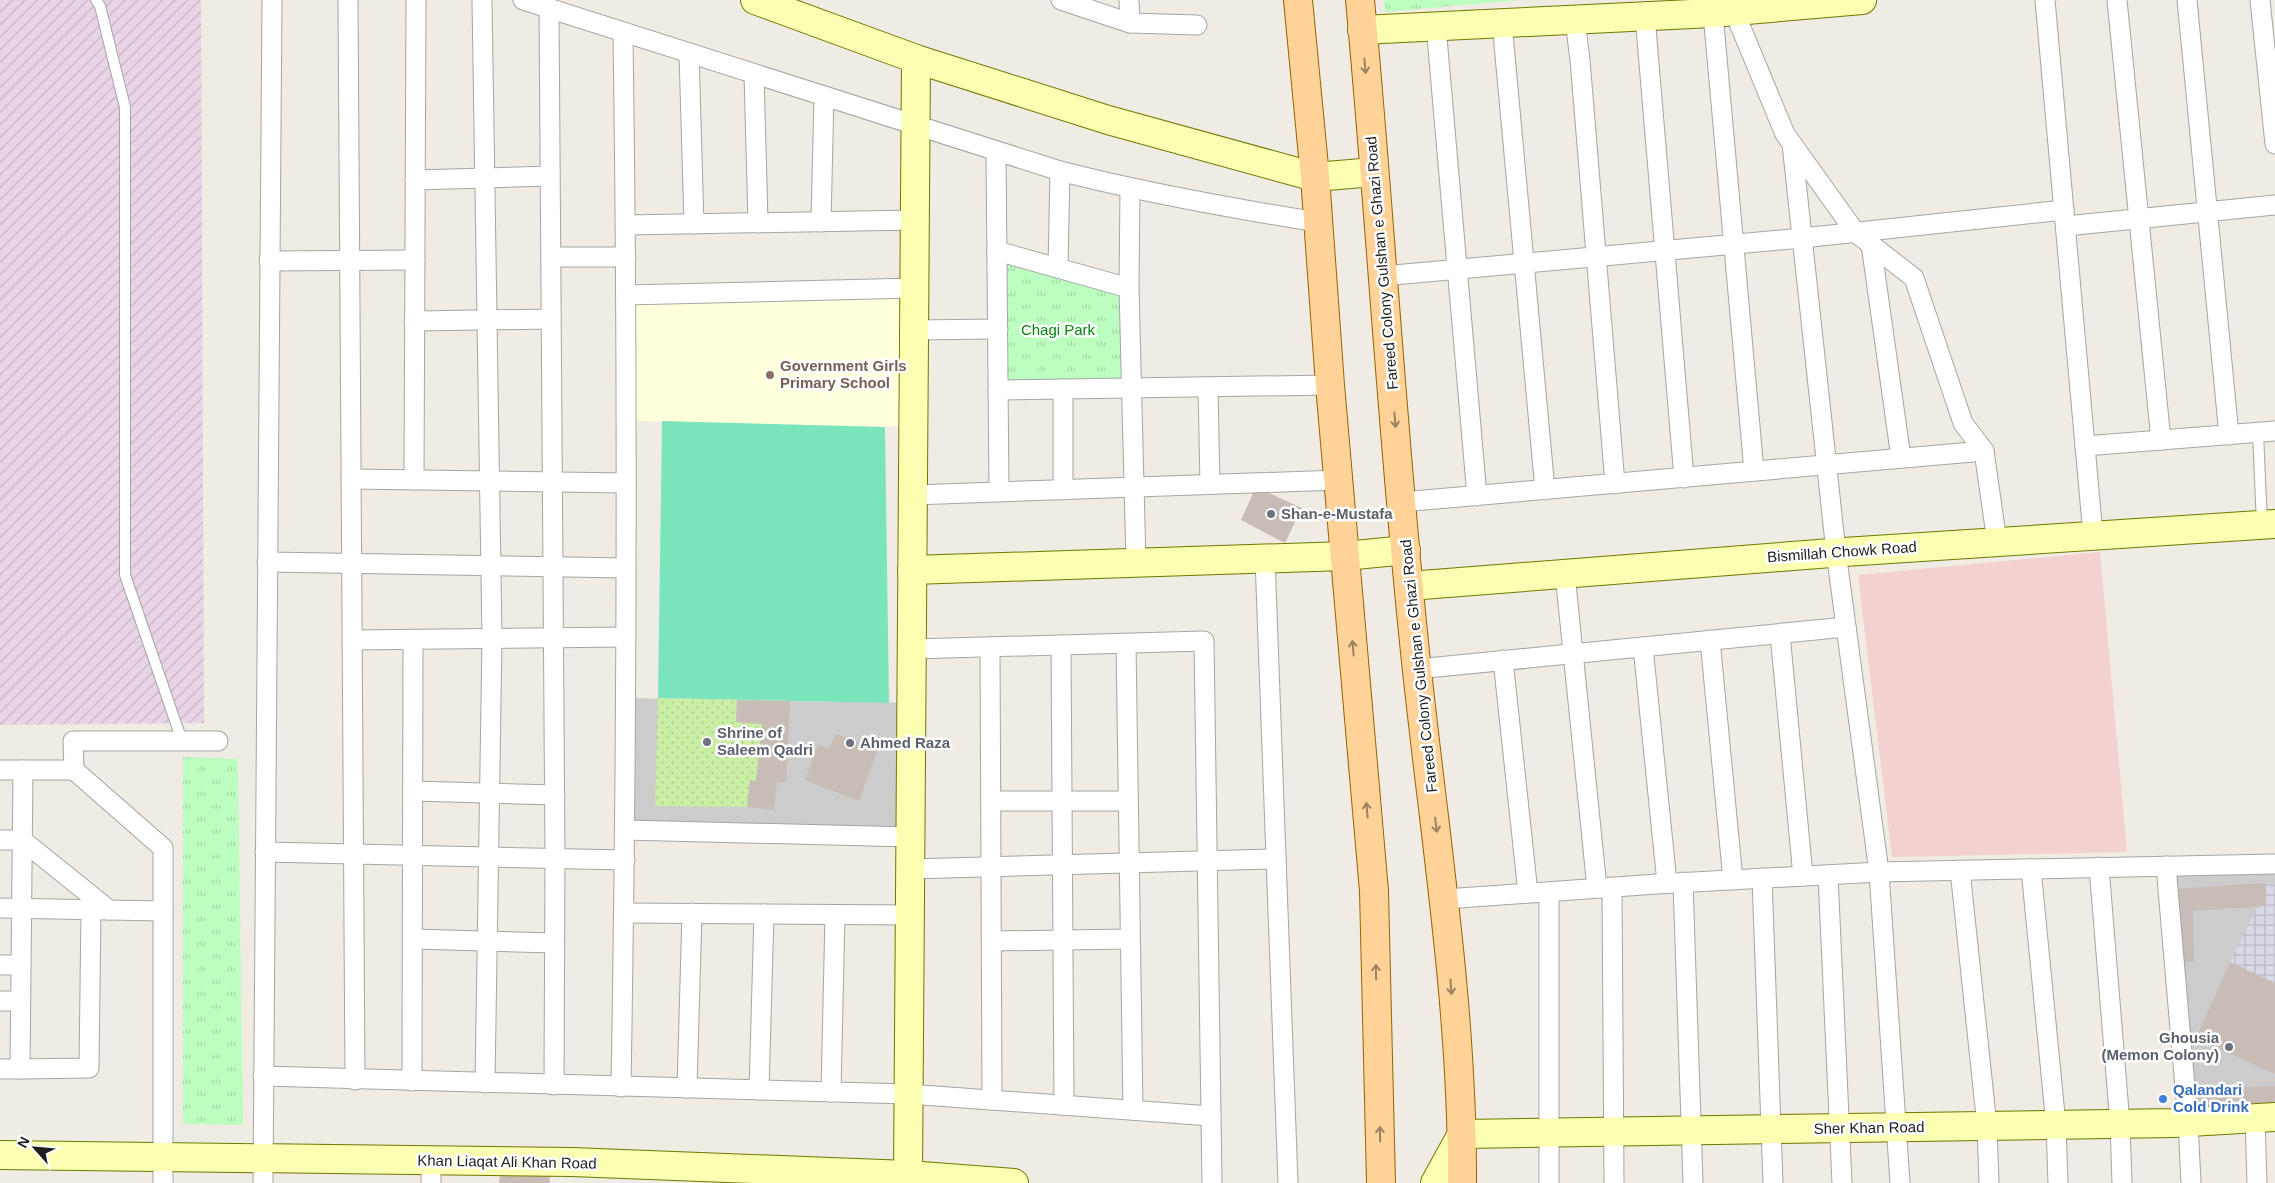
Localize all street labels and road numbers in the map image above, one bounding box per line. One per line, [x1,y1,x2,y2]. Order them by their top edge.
street label: Fareed Colony Gulshan e Ghazi Road [1362,136,1401,390]
street label: Bismillah Chowk Road [1767,538,1917,565]
street label: Fareed Colony Gulshan e Ghazi Road [1397,539,1440,793]
street label: Sher Khan Road [1813,1118,1925,1137]
street label: Khan Liaqat Ali Khan Road [417,1151,597,1172]

